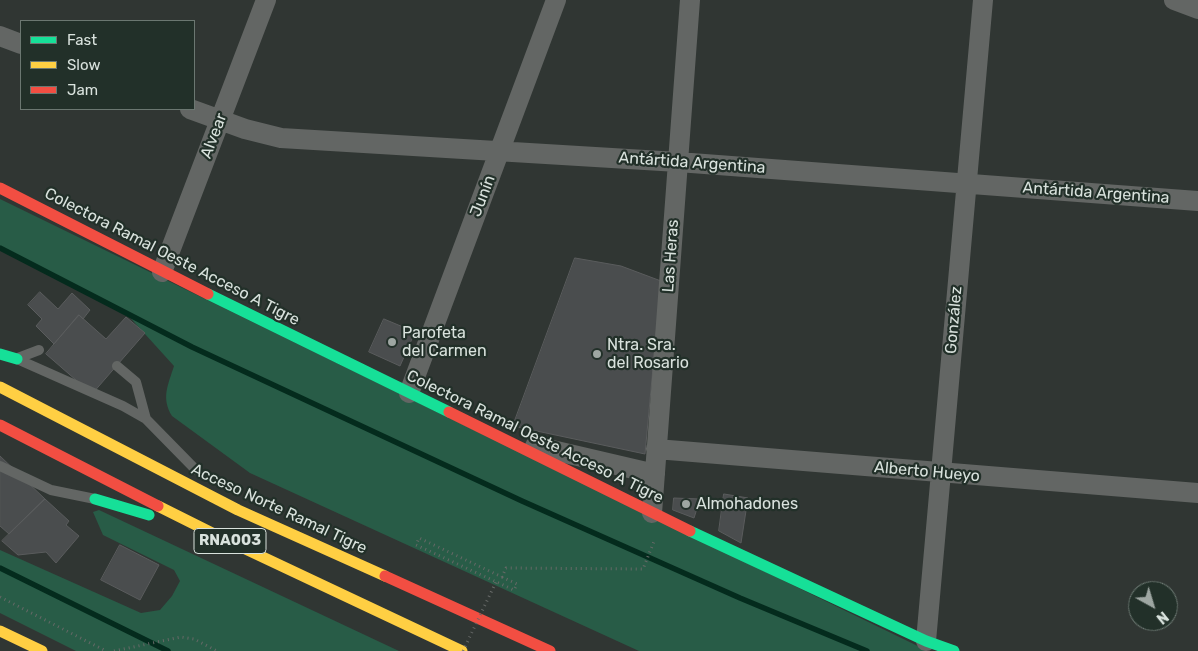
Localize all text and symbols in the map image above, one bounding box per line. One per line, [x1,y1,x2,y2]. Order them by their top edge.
legend [20,20,195,110]
text: Fast [67,31,97,49]
text: Slow [67,56,100,74]
text: Jam [67,81,98,99]
street label: Alvear [197,111,231,161]
street label: Antártida Argentina [618,148,766,178]
street label: Junín [466,172,500,220]
street label: Antártida Argentina [1022,178,1170,208]
street label: Colectora Ramal Oeste Acceso A Tigre [41,184,303,330]
street label: Las Heras [659,219,683,293]
street label: González [941,285,967,355]
place label: Parofeta del Carmen [402,323,487,361]
place label: Ntra. Sra. del Rosario [607,335,689,373]
marker: Parofeta del Carmen [386,336,398,348]
marker: Ntra. Sra. del Rosario [591,348,603,360]
street label: Colectora Ramal Oeste Acceso A Tigre [403,366,667,508]
street label: Alberto Hueyo [873,458,981,486]
street label: Acceso Norte Ramal Tigre [188,460,370,558]
place label: Almohadones [696,494,798,514]
marker: Almohadones [680,498,692,510]
road number: RNA003 [194,528,266,554]
north arrow [1128,581,1178,631]
text: N [1153,607,1171,627]

